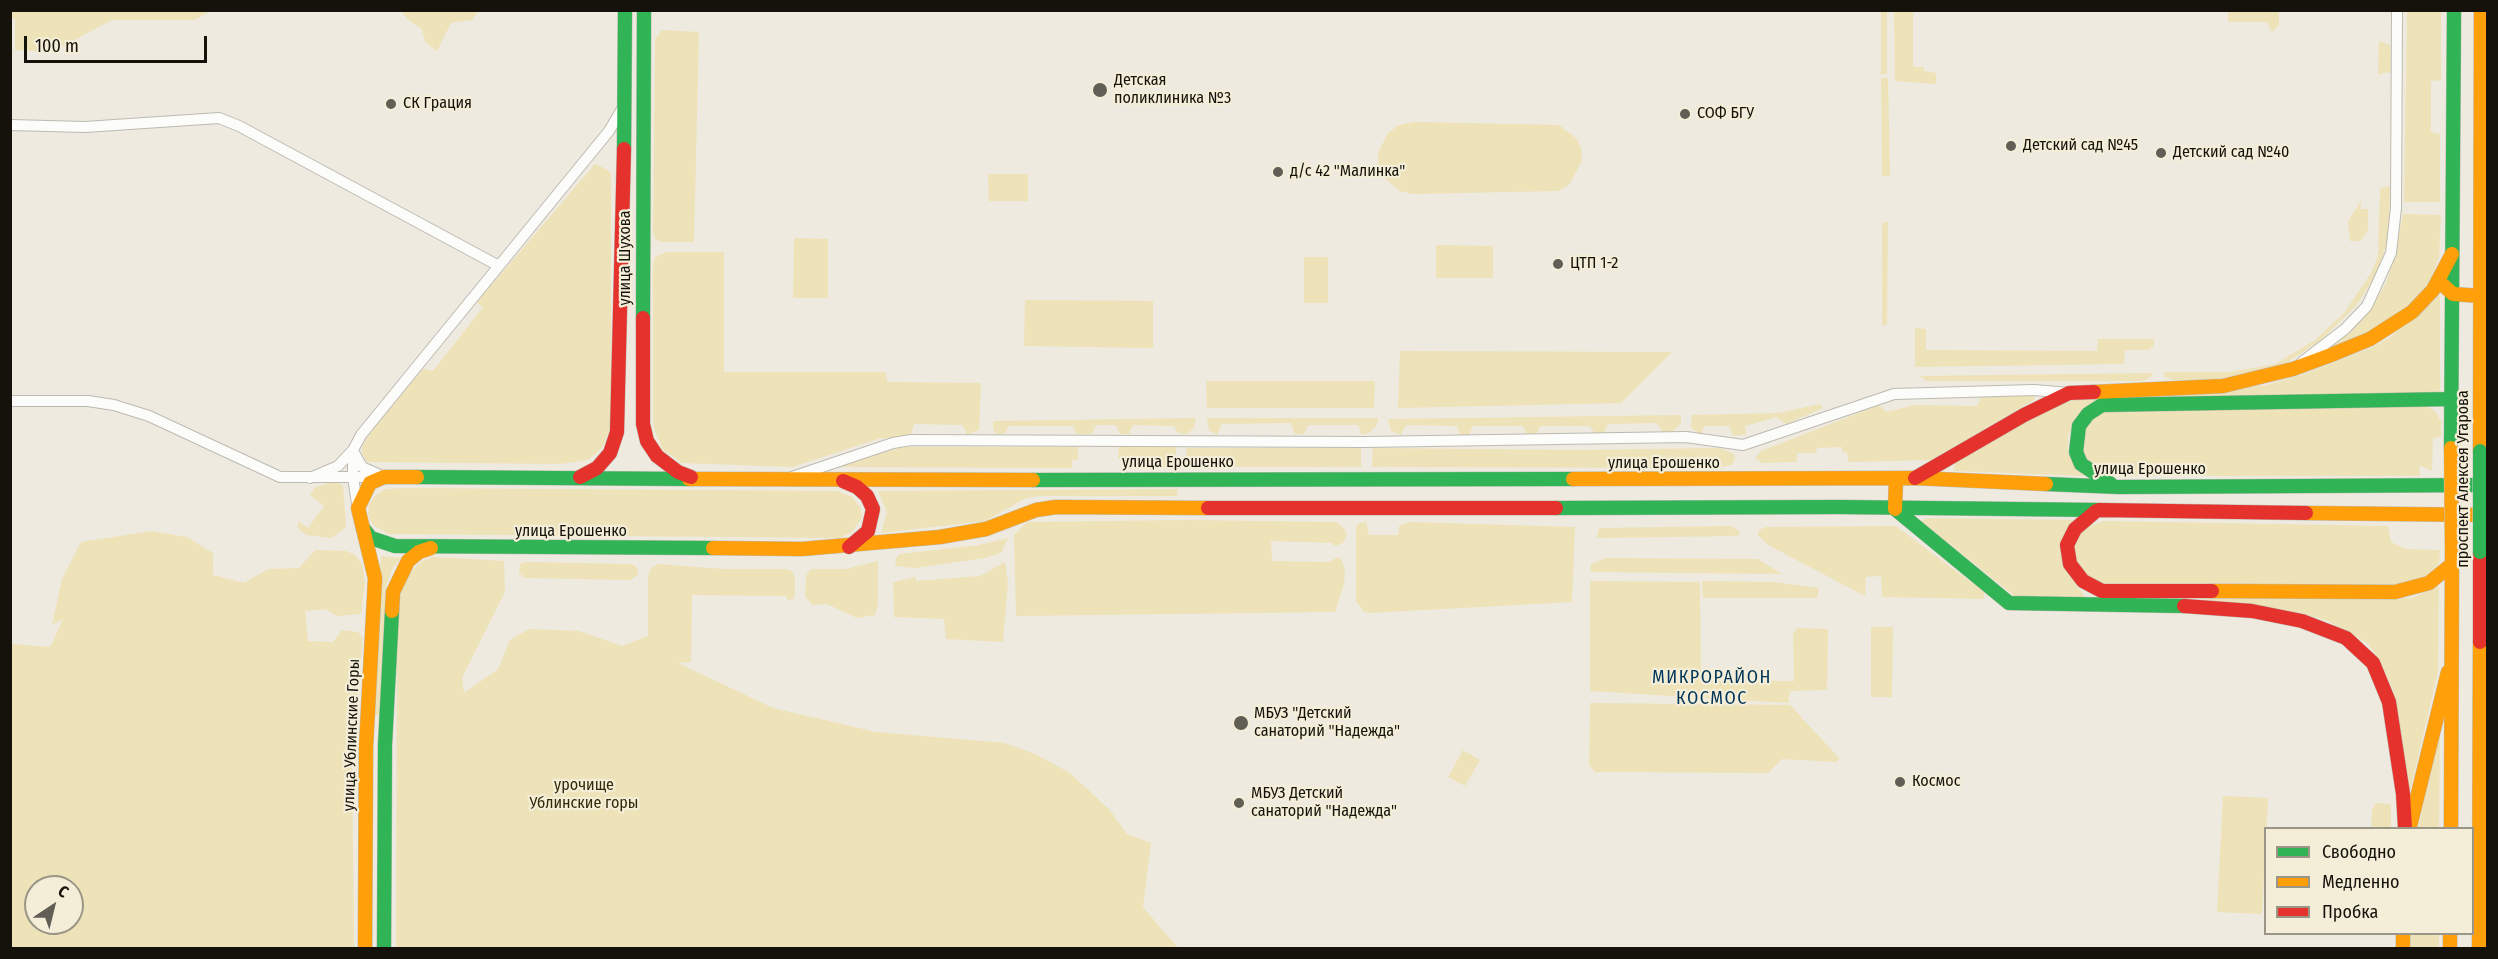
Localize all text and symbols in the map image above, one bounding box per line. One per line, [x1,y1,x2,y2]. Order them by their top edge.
scale bar [27,24,210,62]
text: 100 m [35,35,79,57]
place label: Детская поликлиника №3 [1114,71,1231,109]
marker: Детская поликлиника №3 [1091,81,1109,99]
place label: СК Грация [403,94,472,114]
marker: СК Грация [384,97,398,111]
place label: СОФ БГУ [1697,104,1754,124]
marker: СОФ БГУ [1678,107,1692,121]
place label: Детский сад №45 [2023,136,2138,156]
marker: Детский сад №45 [2004,139,2018,153]
place label: Детский сад №40 [2173,143,2289,163]
marker: Детский сад №40 [2154,146,2168,160]
place label: д/с 42 "Малинка" [1290,162,1405,182]
marker: д/с 42 "Малинка" [1271,165,1285,179]
street label: улица Шухова [616,210,636,306]
place label: ЦТП 1-2 [1570,254,1618,274]
marker: ЦТП 1-2 [1551,257,1565,271]
street label: проспект Алексея Угарова [2454,390,2474,568]
street label: улица Ерошенко [1122,453,1234,473]
street label: улица Ерошенко [1608,454,1720,474]
street label: улица Ерошенко [2094,460,2206,480]
street label: улица Ерошенко [515,522,627,542]
street label: улица Ублинские Горы [340,658,364,812]
district label: МИКРОРАЙОН КОСМОС [1652,667,1772,710]
place label: МБУЗ "Детский санаторий "Надежда" [1254,704,1400,742]
marker: МБУЗ "Детский санаторий "Надежда" [1232,714,1250,732]
place label: Космос [1912,772,1961,792]
marker: Космос [1893,775,1907,789]
park label: урочище Ублинские горы [530,776,638,814]
place label: МБУЗ Детский санаторий "Надежда" [1251,784,1397,822]
marker: МБУЗ Детский санаторий "Надежда" [1232,796,1246,810]
legend [2264,827,2474,935]
text: Свободно [2322,841,2396,863]
text: Медленно [2322,871,2400,893]
north arrow [24,875,84,935]
text: С [55,881,72,902]
text: Пробка [2322,901,2378,923]

